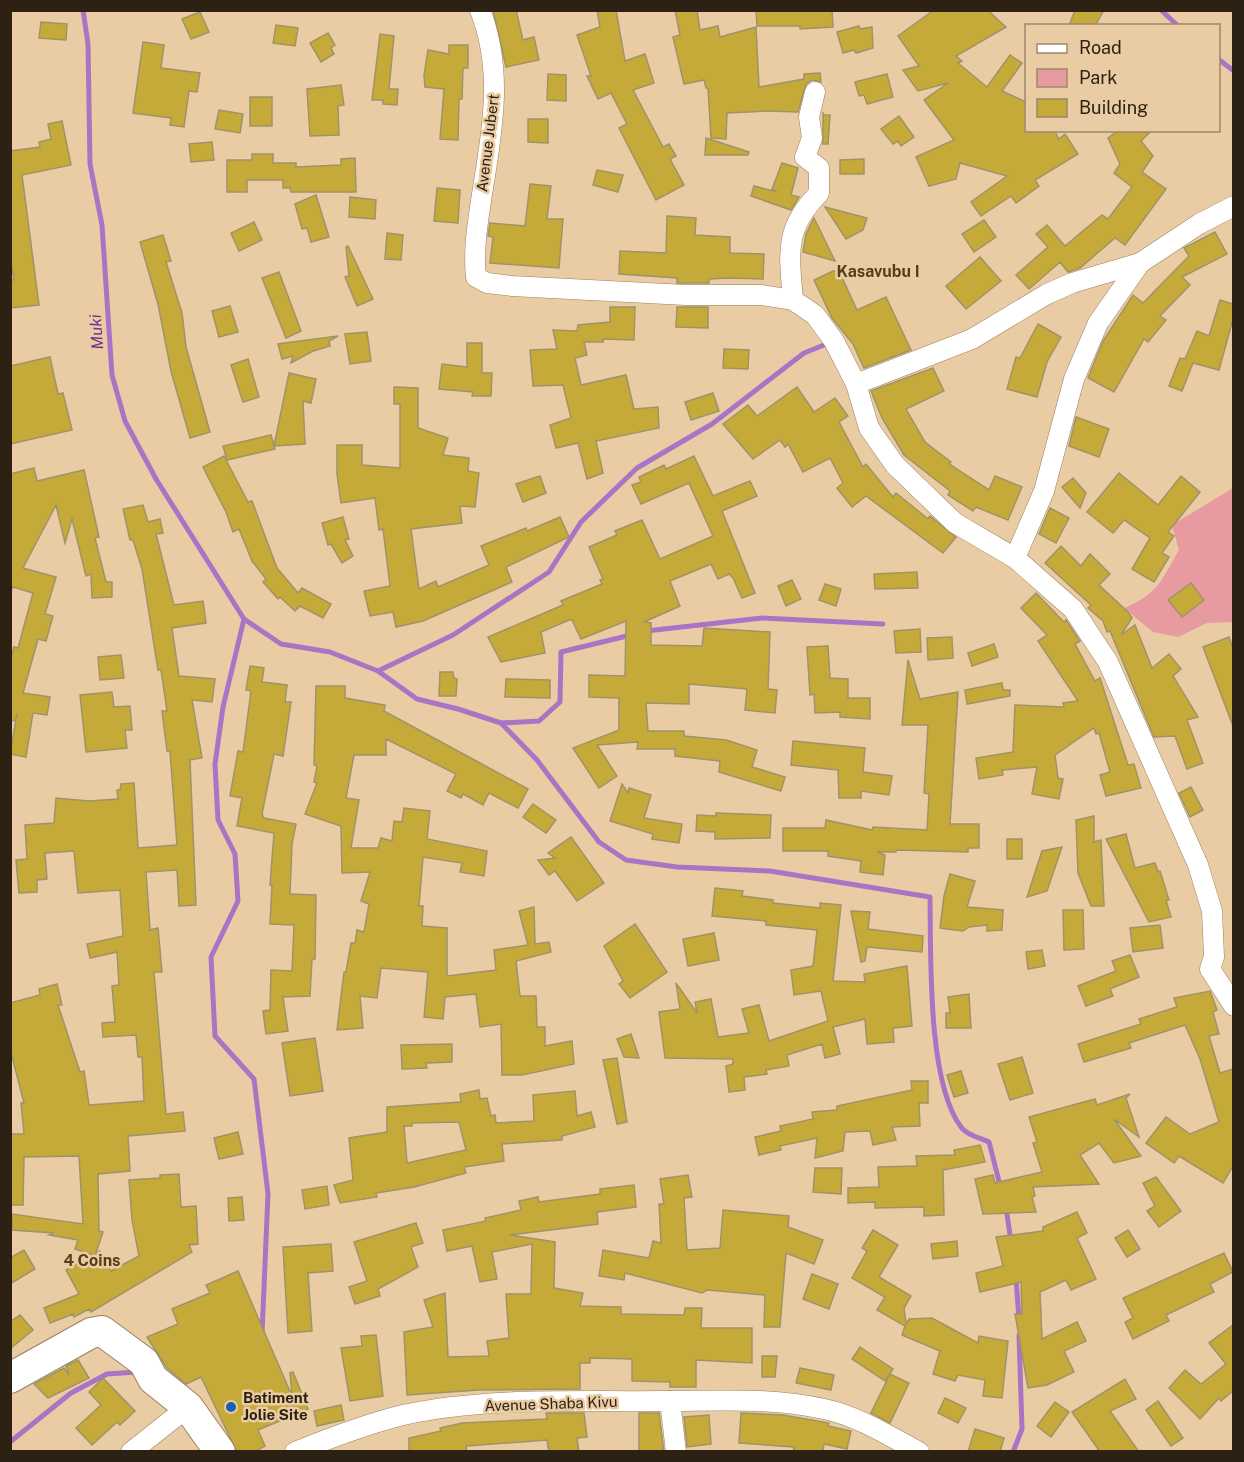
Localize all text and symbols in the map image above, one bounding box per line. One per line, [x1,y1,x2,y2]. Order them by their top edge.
legend [1025,24,1220,132]
text: Road [1079,37,1122,58]
text: Park [1079,67,1117,88]
street label: Avenue Jubert [473,93,502,193]
text: Building [1079,97,1148,118]
district label: Kasavubu I [836,262,920,281]
water label: Muki [86,314,107,350]
district label: 4 Coins [64,1251,121,1270]
place label: Batiment Jolie Site [243,1389,309,1423]
street label: Avenue Shaba Kivu [484,1393,618,1414]
marker: Batiment Jolie Site [224,1400,238,1414]

